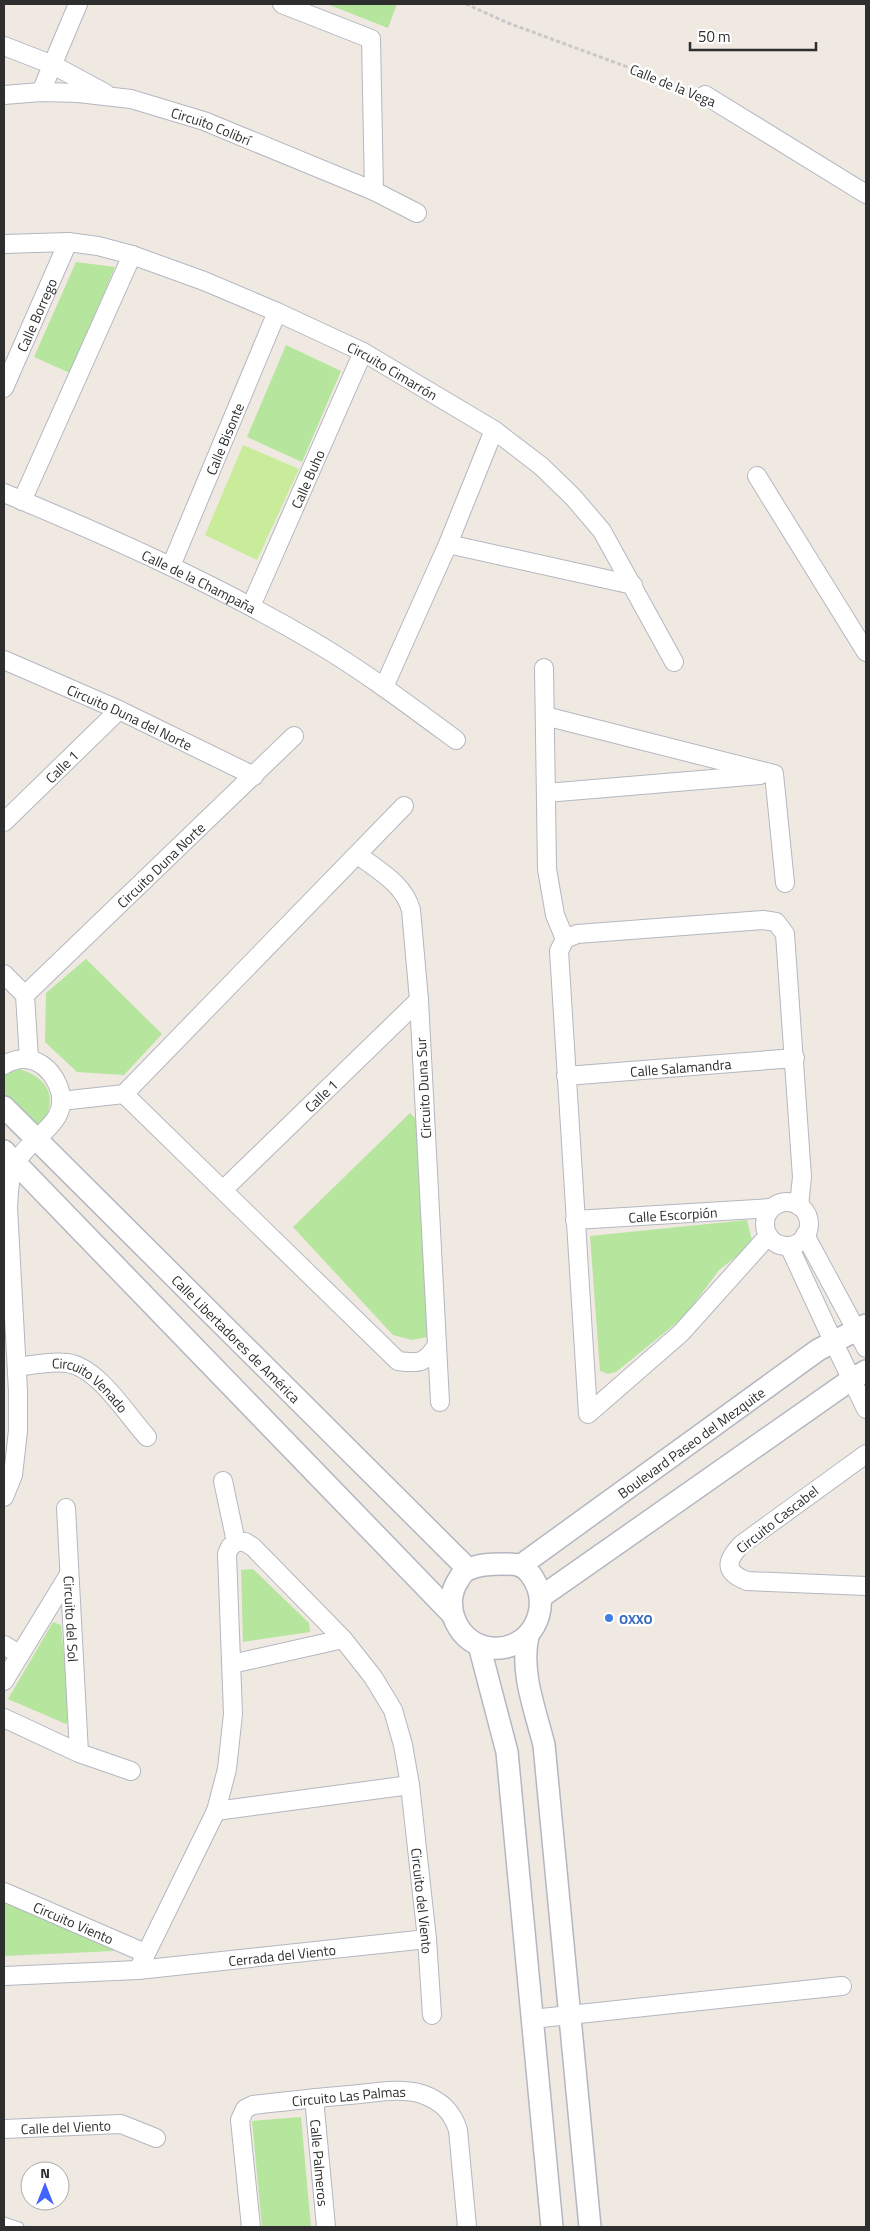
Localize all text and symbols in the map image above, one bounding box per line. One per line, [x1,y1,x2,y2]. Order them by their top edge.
scale bar [690,20,816,52]
text: 50 m [698,25,731,48]
street label: Calle de la Vega [627,58,719,112]
street label: Circuito Colibrí [169,101,255,150]
street label: Calle Borrego [11,275,62,355]
street label: Circuito Cimarrón [344,336,442,405]
street label: Calle Bisonte [200,399,249,478]
street label: Calle Buho [285,446,329,512]
street label: Calle de la Champaña [138,544,260,618]
street label: Circuito Duna del Norte [64,678,196,755]
street label: Calle 1 [40,745,83,787]
street label: Circuito Duna Norte [112,817,209,912]
street label: Circuito Duna Sur [410,1037,436,1139]
street label: Calle Salamandra [629,1053,732,1081]
street label: Calle 1 [299,1074,342,1116]
street label: Calle Escorpión [628,1201,718,1227]
street label: Calle Libertadores de América [167,1269,306,1407]
street label: Circuito Venado [52,1352,134,1417]
street label: Boulevard Paseo del Mezquite [613,1382,769,1503]
street label: Circuito Cascabel [731,1480,823,1558]
street label: Circuito del Sol [59,1575,85,1663]
place label: OXXO [619,1608,653,1629]
marker: OXXO [603,1612,615,1624]
street label: Circuito del Viento [407,1847,438,1954]
street label: Circuito Viento [30,1896,117,1949]
street label: Cerrada del Viento [227,1938,337,1971]
street label: Circuito Las Palmas [291,2080,406,2111]
street label: Calle del Viento [20,2114,111,2139]
street label: Calle Palmeros [306,2118,335,2207]
north arrow [20,2161,70,2211]
text: N [40,2162,50,2183]

